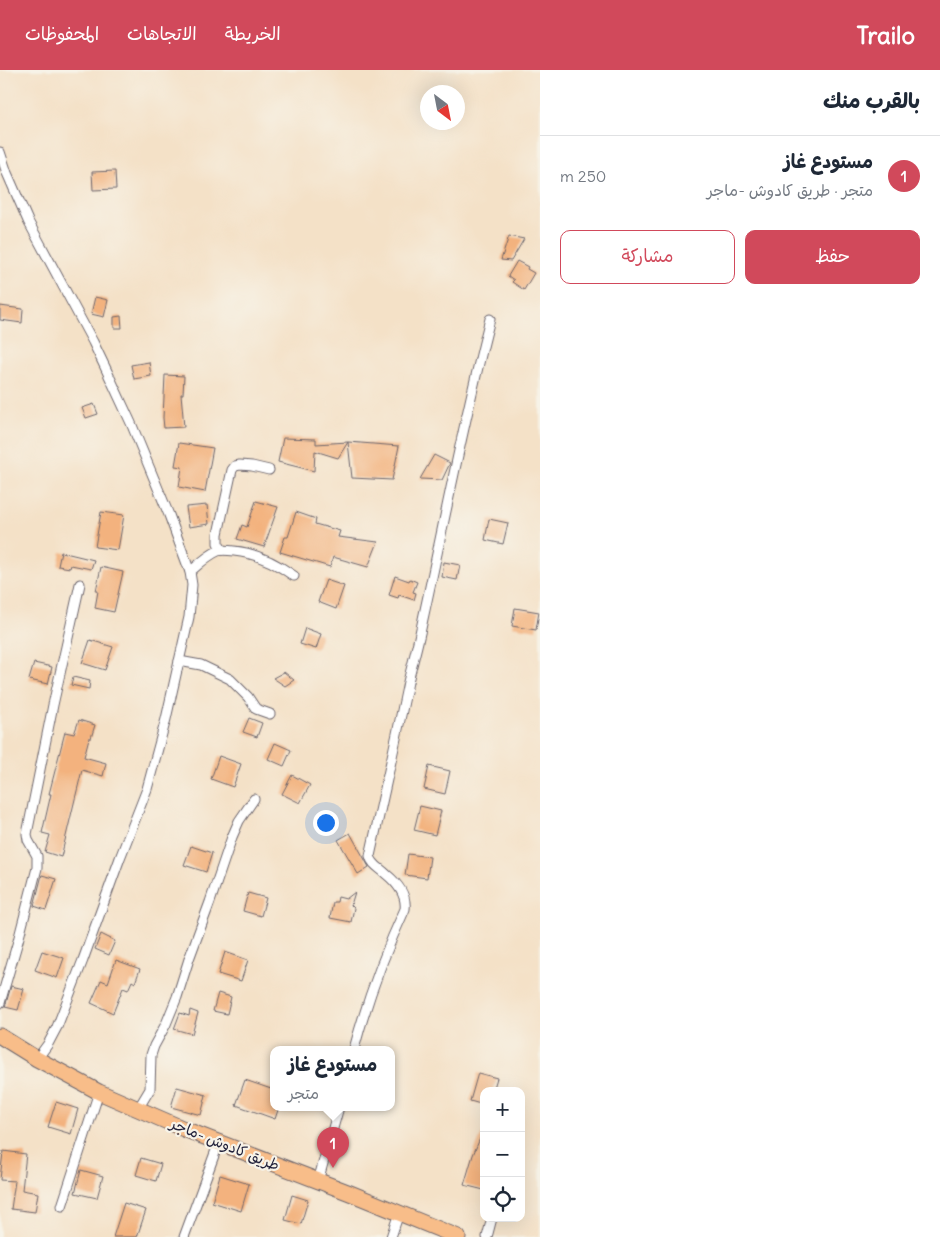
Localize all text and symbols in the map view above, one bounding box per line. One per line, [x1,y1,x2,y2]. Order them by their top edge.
text: Trailo [857,20,915,50]
text: المحفوظات [25,22,99,45]
text: الاتجاهات [127,22,197,45]
text: الخريطة [225,22,281,45]
north arrow [420,85,465,130]
text: بالقرب منك [823,87,920,114]
text: مستودع غاز [783,149,873,173]
text: 250 m [560,166,606,186]
text: 1 [901,166,907,186]
text: متجر · طريق كادوش -ماجر [707,180,873,200]
button: مشاركة [560,230,735,284]
button: حفظ [745,230,920,284]
your location [313,810,339,836]
popup [270,1046,395,1111]
text: مستودع غاز [288,1052,377,1076]
text: متجر [288,1083,319,1103]
map controls [480,1087,525,1222]
button: + [480,1087,525,1132]
street label: طريق كادوش -ماجر [166,1113,282,1175]
pin: 1 [317,1127,349,1168]
button: − [480,1132,525,1177]
button: locate [480,1177,525,1222]

